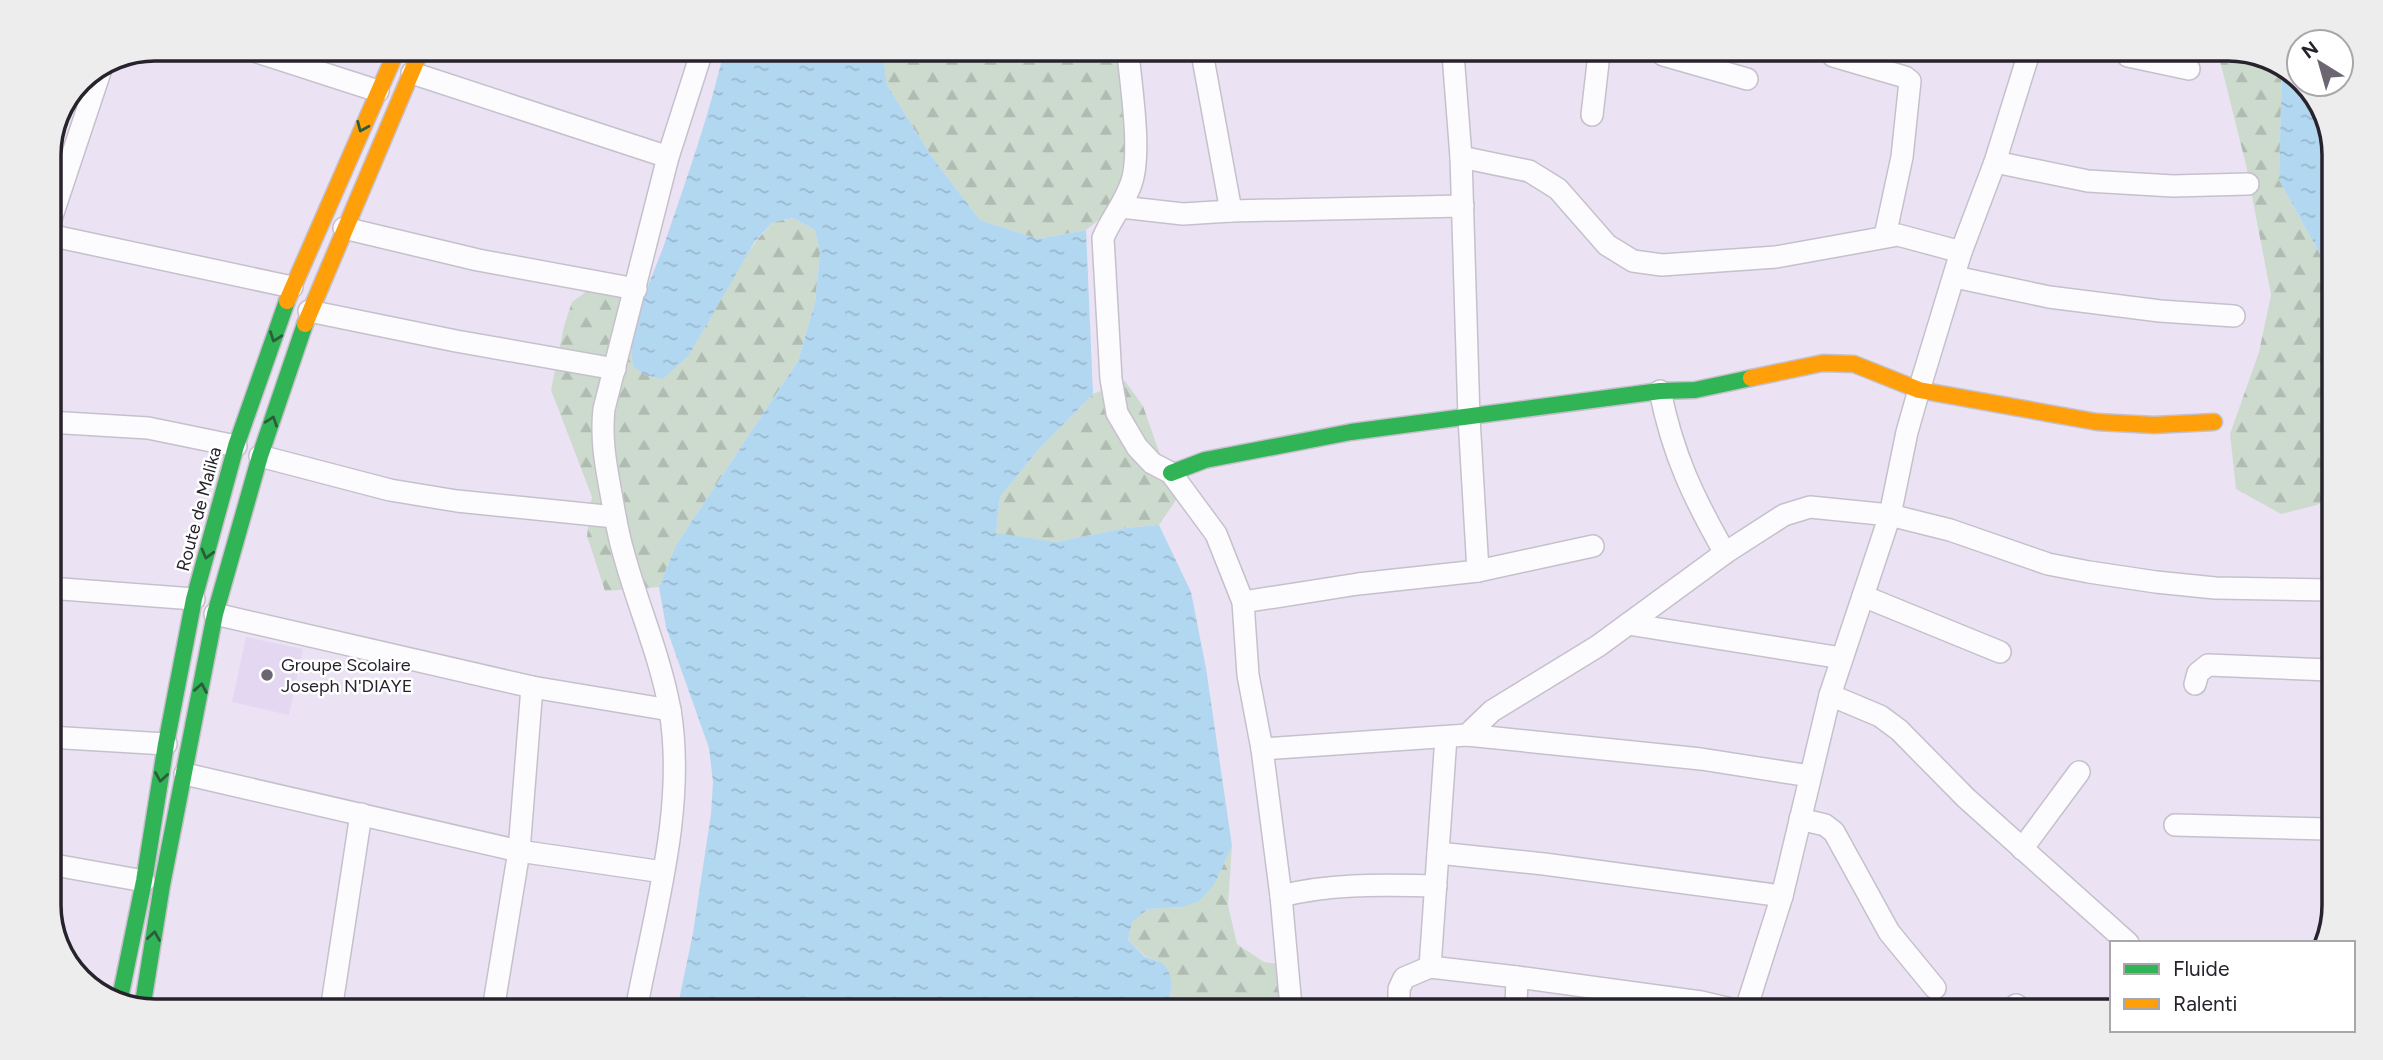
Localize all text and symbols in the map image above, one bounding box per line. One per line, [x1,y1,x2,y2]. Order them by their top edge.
north arrow [2285,28,2355,98]
text: N [2297,36,2323,63]
one-way arrow [357,121,371,133]
one-way arrow [269,331,283,343]
one-way arrow [264,416,278,428]
street label: Route de Malika [172,444,226,574]
one-way arrow [201,548,215,560]
place label: Groupe Scolaire Joseph N'DIAYE [281,654,412,697]
marker: Groupe Scolaire Joseph N'DIAYE [259,667,275,683]
one-way arrow [193,682,208,694]
one-way arrow [154,771,169,782]
one-way arrow [146,930,161,942]
legend [2110,941,2355,1032]
text: Fluide [2173,956,2229,981]
text: Ralenti [2173,991,2237,1016]

